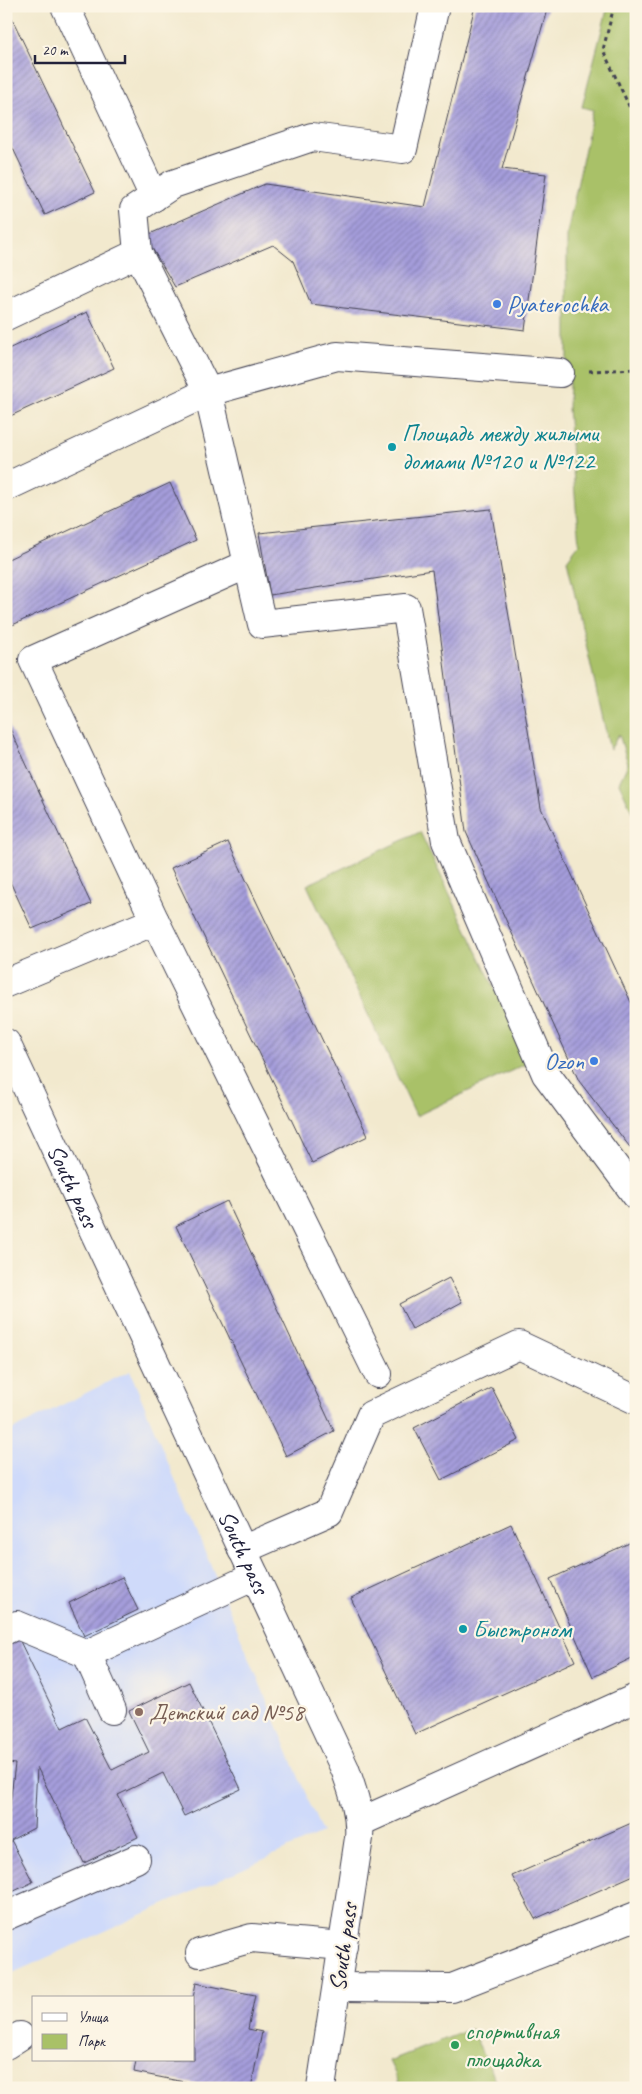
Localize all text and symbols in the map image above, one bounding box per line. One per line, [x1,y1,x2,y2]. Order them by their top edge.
scale bar [35,32,125,64]
text: 20 m [42,41,69,60]
place label: Pyaterochka [507,289,610,319]
marker: Pyaterochka [491,298,503,310]
place label: Площадь между жилыми домами №120 и №122 [402,418,600,476]
marker: Площадь между жилыми домами №120 и №122 [386,441,398,453]
place label: Ozon [545,1046,584,1076]
marker: Ozon [588,1055,600,1067]
street label: South pass [40,1140,106,1234]
street label: South pass [211,1506,277,1600]
place label: Быстроном [473,1614,573,1644]
marker: Быстроном [457,1623,469,1635]
place label: Детский сад №58 [149,1697,306,1727]
marker: Детский сад №58 [133,1706,145,1718]
street label: South pass [322,1899,364,1993]
legend [32,1996,195,2062]
text: Улица [78,2008,109,2027]
place label: спортивная площадка [465,2016,561,2074]
text: Парк [78,2032,106,2051]
marker: спортивная площадка [449,2039,461,2051]

